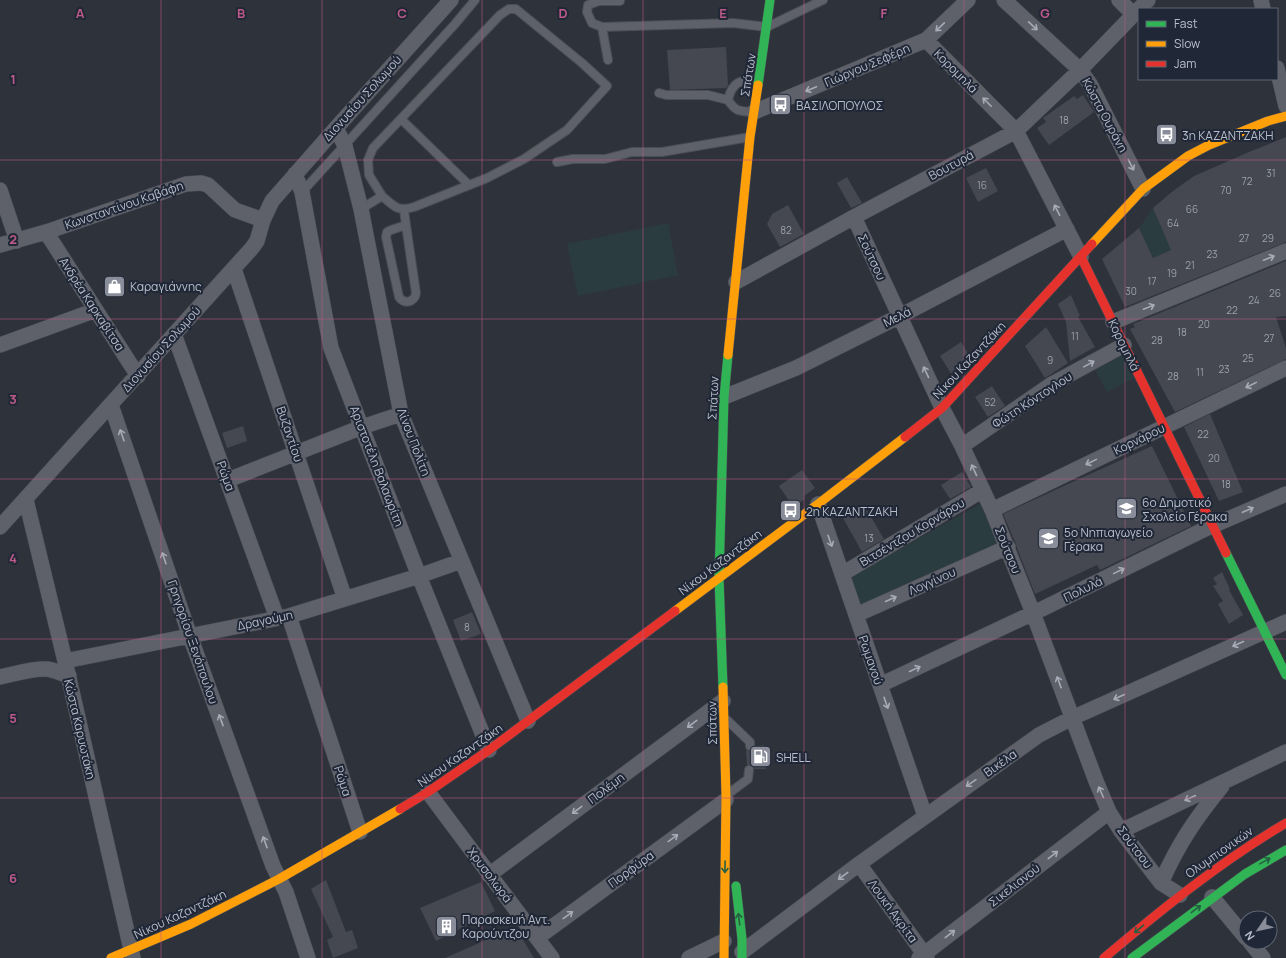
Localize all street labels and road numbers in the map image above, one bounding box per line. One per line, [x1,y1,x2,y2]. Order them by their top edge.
street label: Γιώργου Σεφέρη [822,39,912,91]
street label: Κορομηλά [930,45,982,97]
street label: Διονυσίου Σολωμού [319,51,405,145]
street label: Σπάτων [736,52,760,98]
street label: Κώστα Ουράνη [1078,75,1132,155]
street label: Βουτυρά [925,146,977,184]
street label: Κωνσταντίνου Καβάφη [62,177,186,233]
street label: Σούτσου [854,231,890,283]
street label: Ανδρέα Καρκαβίτσα [55,254,129,354]
street label: Διονυσίου Σολωμού [118,302,204,396]
street label: Μελά [880,303,914,331]
street label: Κορομηλά [1104,316,1144,374]
street label: Νίκου Καζαντζάκη [929,318,1009,402]
street label: Φώτη Κόντογλου [989,368,1075,432]
street label: Σπάτων [703,376,723,420]
street label: Αριστοτέλη Βαλαωρίτη [346,403,408,529]
street label: Βυζαντίου [273,404,307,464]
street label: Λίνου Πολίτη [393,406,435,478]
street label: Κορνάρου [1111,419,1167,459]
street label: Ρώμα [213,458,239,494]
street label: Βιτσέντζου Κορνάρου [856,494,968,570]
street label: Σούτσου [991,524,1025,576]
street label: Νίκου Καζαντζάκη [675,525,765,599]
street label: Λογγίνου [906,563,958,599]
street label: Πολυλά [1061,572,1105,606]
street label: Γρηγορίου Ξενόπουλου [164,578,222,706]
street label: Δραγούμη [236,606,294,634]
street label: Ρωμανού [855,633,887,687]
street label: Κώστα Καρυωτάκη [60,677,100,781]
street label: Σπάτων [703,701,721,745]
street label: Νίκου Καζαντζάκη [414,719,506,791]
street label: Βικέλα [980,745,1020,781]
street label: Ρώμα [330,764,356,798]
street label: Πολέμη [584,769,628,807]
street label: Σούτσου [1113,822,1157,872]
street label: Ολυμπιονικών [1182,822,1256,882]
street label: Χρυσολωρά [464,844,516,906]
street label: Πορφύρα [605,847,657,891]
street label: Σικελιανού [985,859,1043,911]
street label: Λουκή Ακρίτα [864,876,922,946]
street label: Νίκου Καζαντζάκη [131,885,229,943]

